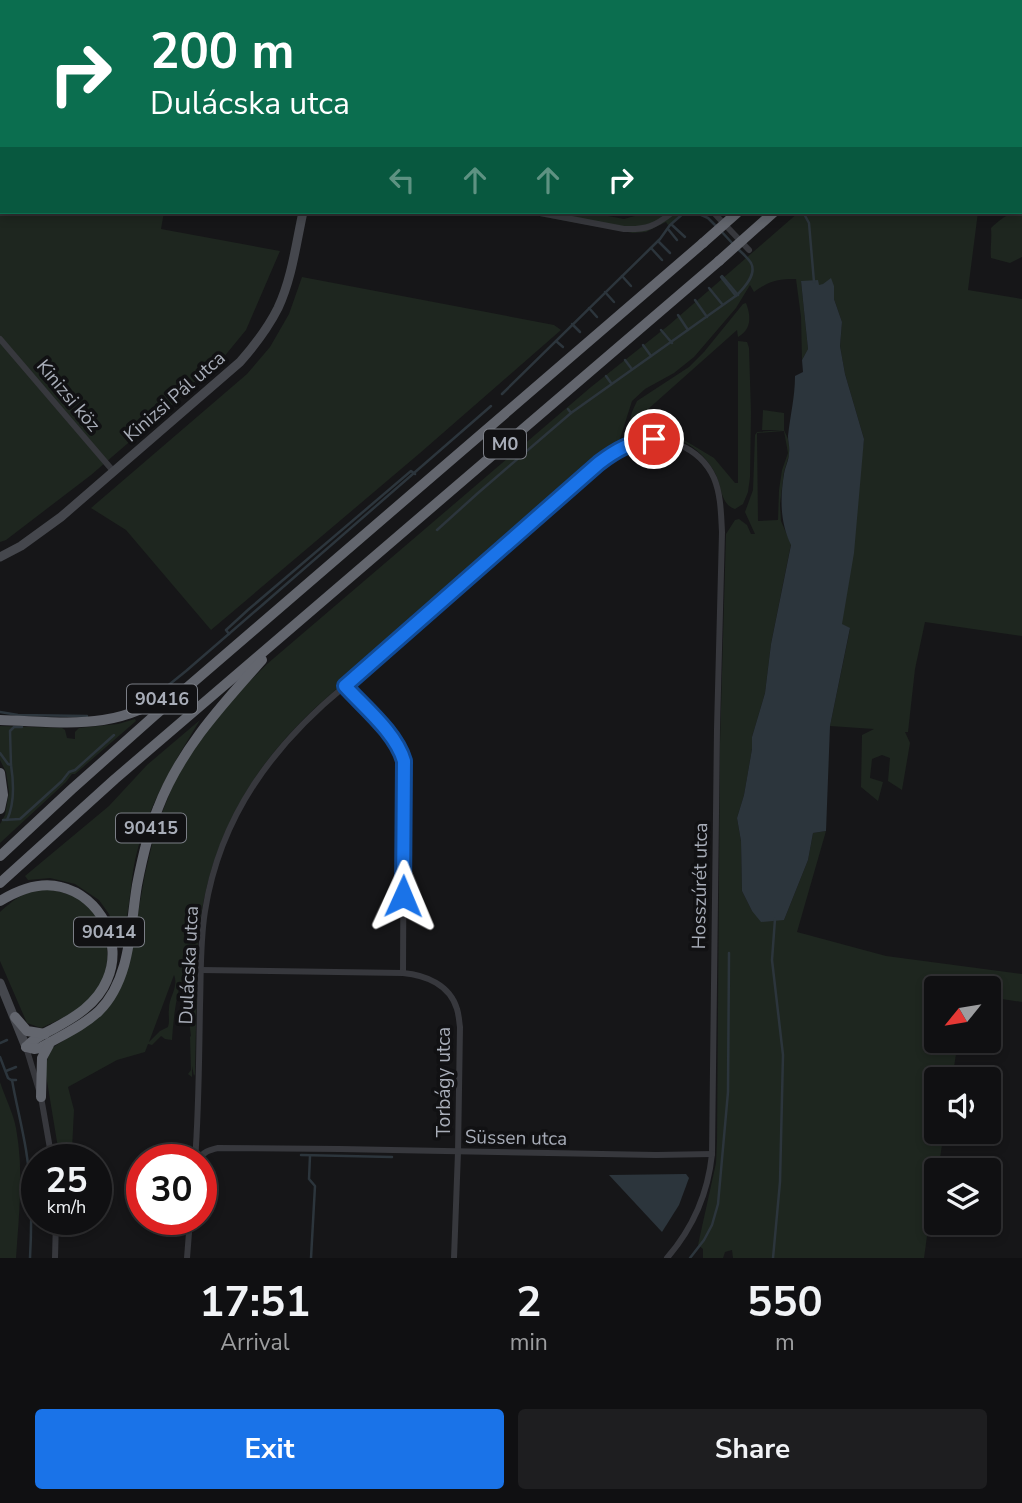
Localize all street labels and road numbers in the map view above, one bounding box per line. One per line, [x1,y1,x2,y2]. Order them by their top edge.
street label: Kinizsi Pál utca [118,345,231,448]
street label: Kinizsi köz [30,354,106,438]
road number: M0 [484,430,526,458]
road number: 90416 [127,684,197,714]
road number: 90415 [116,814,186,842]
street label: Hosszúrét utca [686,822,714,950]
street label: Dulácska utca [173,905,205,1025]
road number: 90414 [74,917,144,946]
street label: Torbágy utca [431,1027,457,1137]
street label: Süssen utca [465,1124,567,1152]

